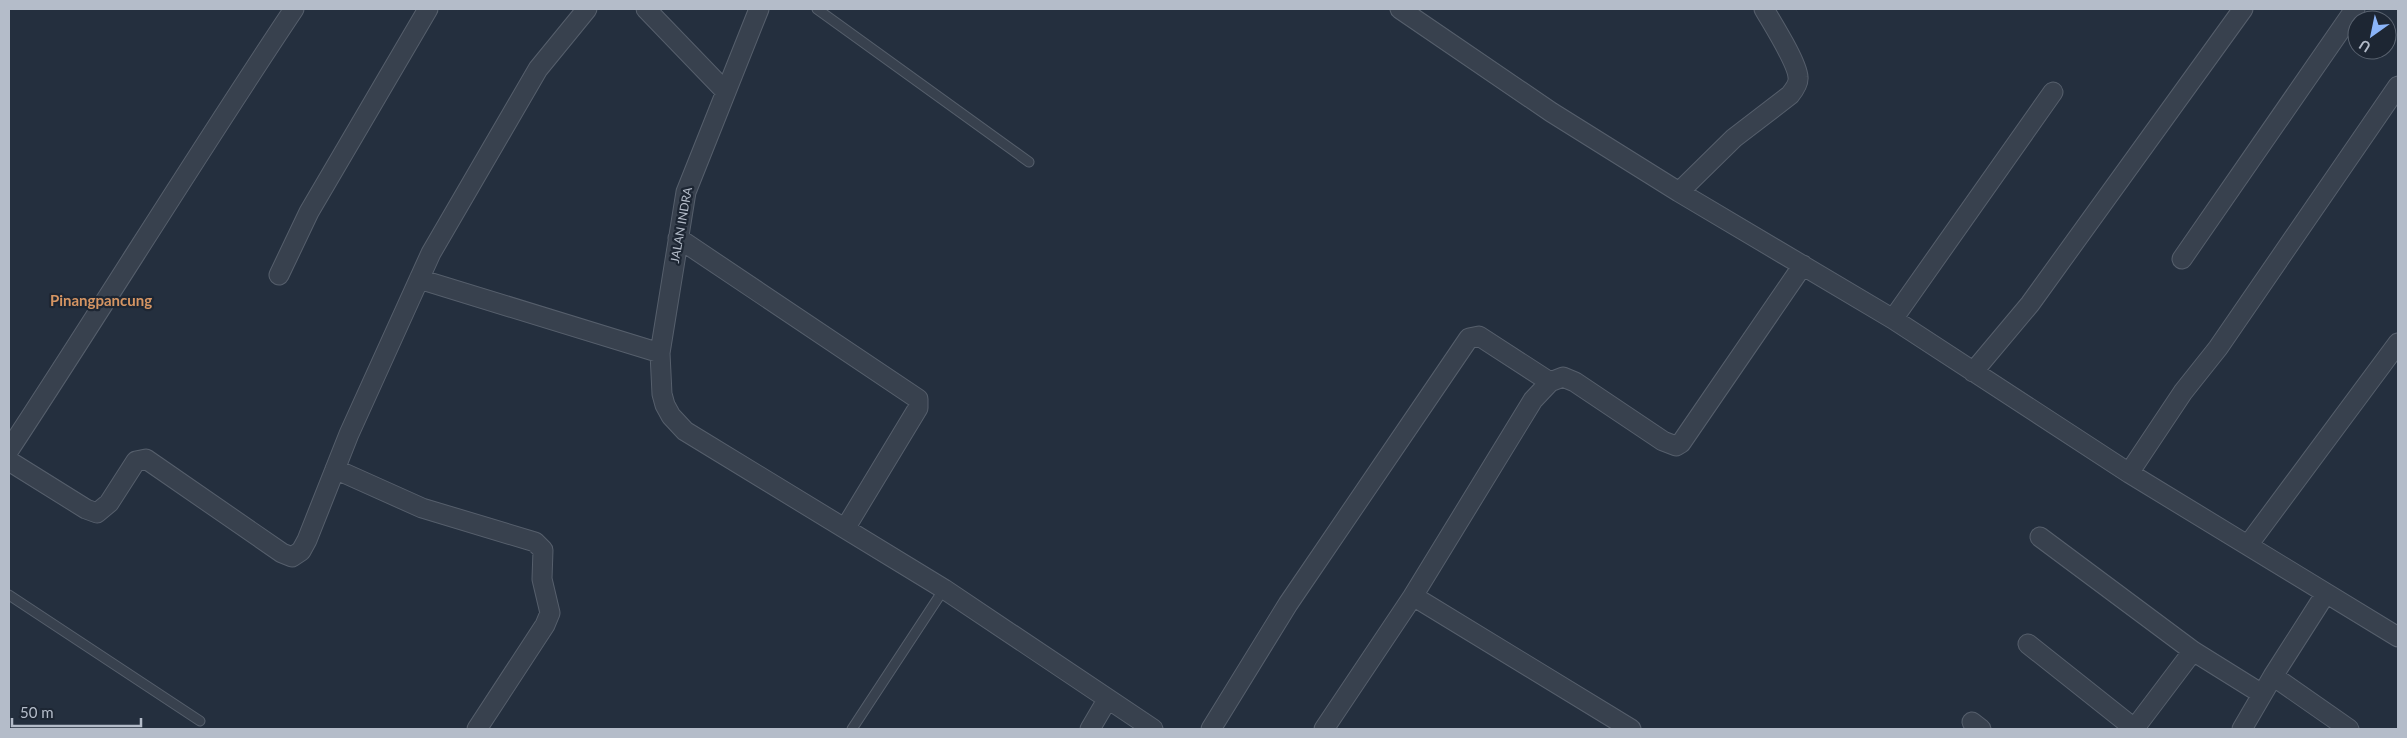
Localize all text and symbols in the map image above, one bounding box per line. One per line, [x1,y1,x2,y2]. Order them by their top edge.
north arrow [2347,10,2397,60]
text: U [2356,36,2374,56]
street label: JALAN INDRA [667,185,695,264]
district label: Pinangpancung [50,291,152,309]
scale bar [12,696,141,728]
text: 50 m [20,703,54,721]

